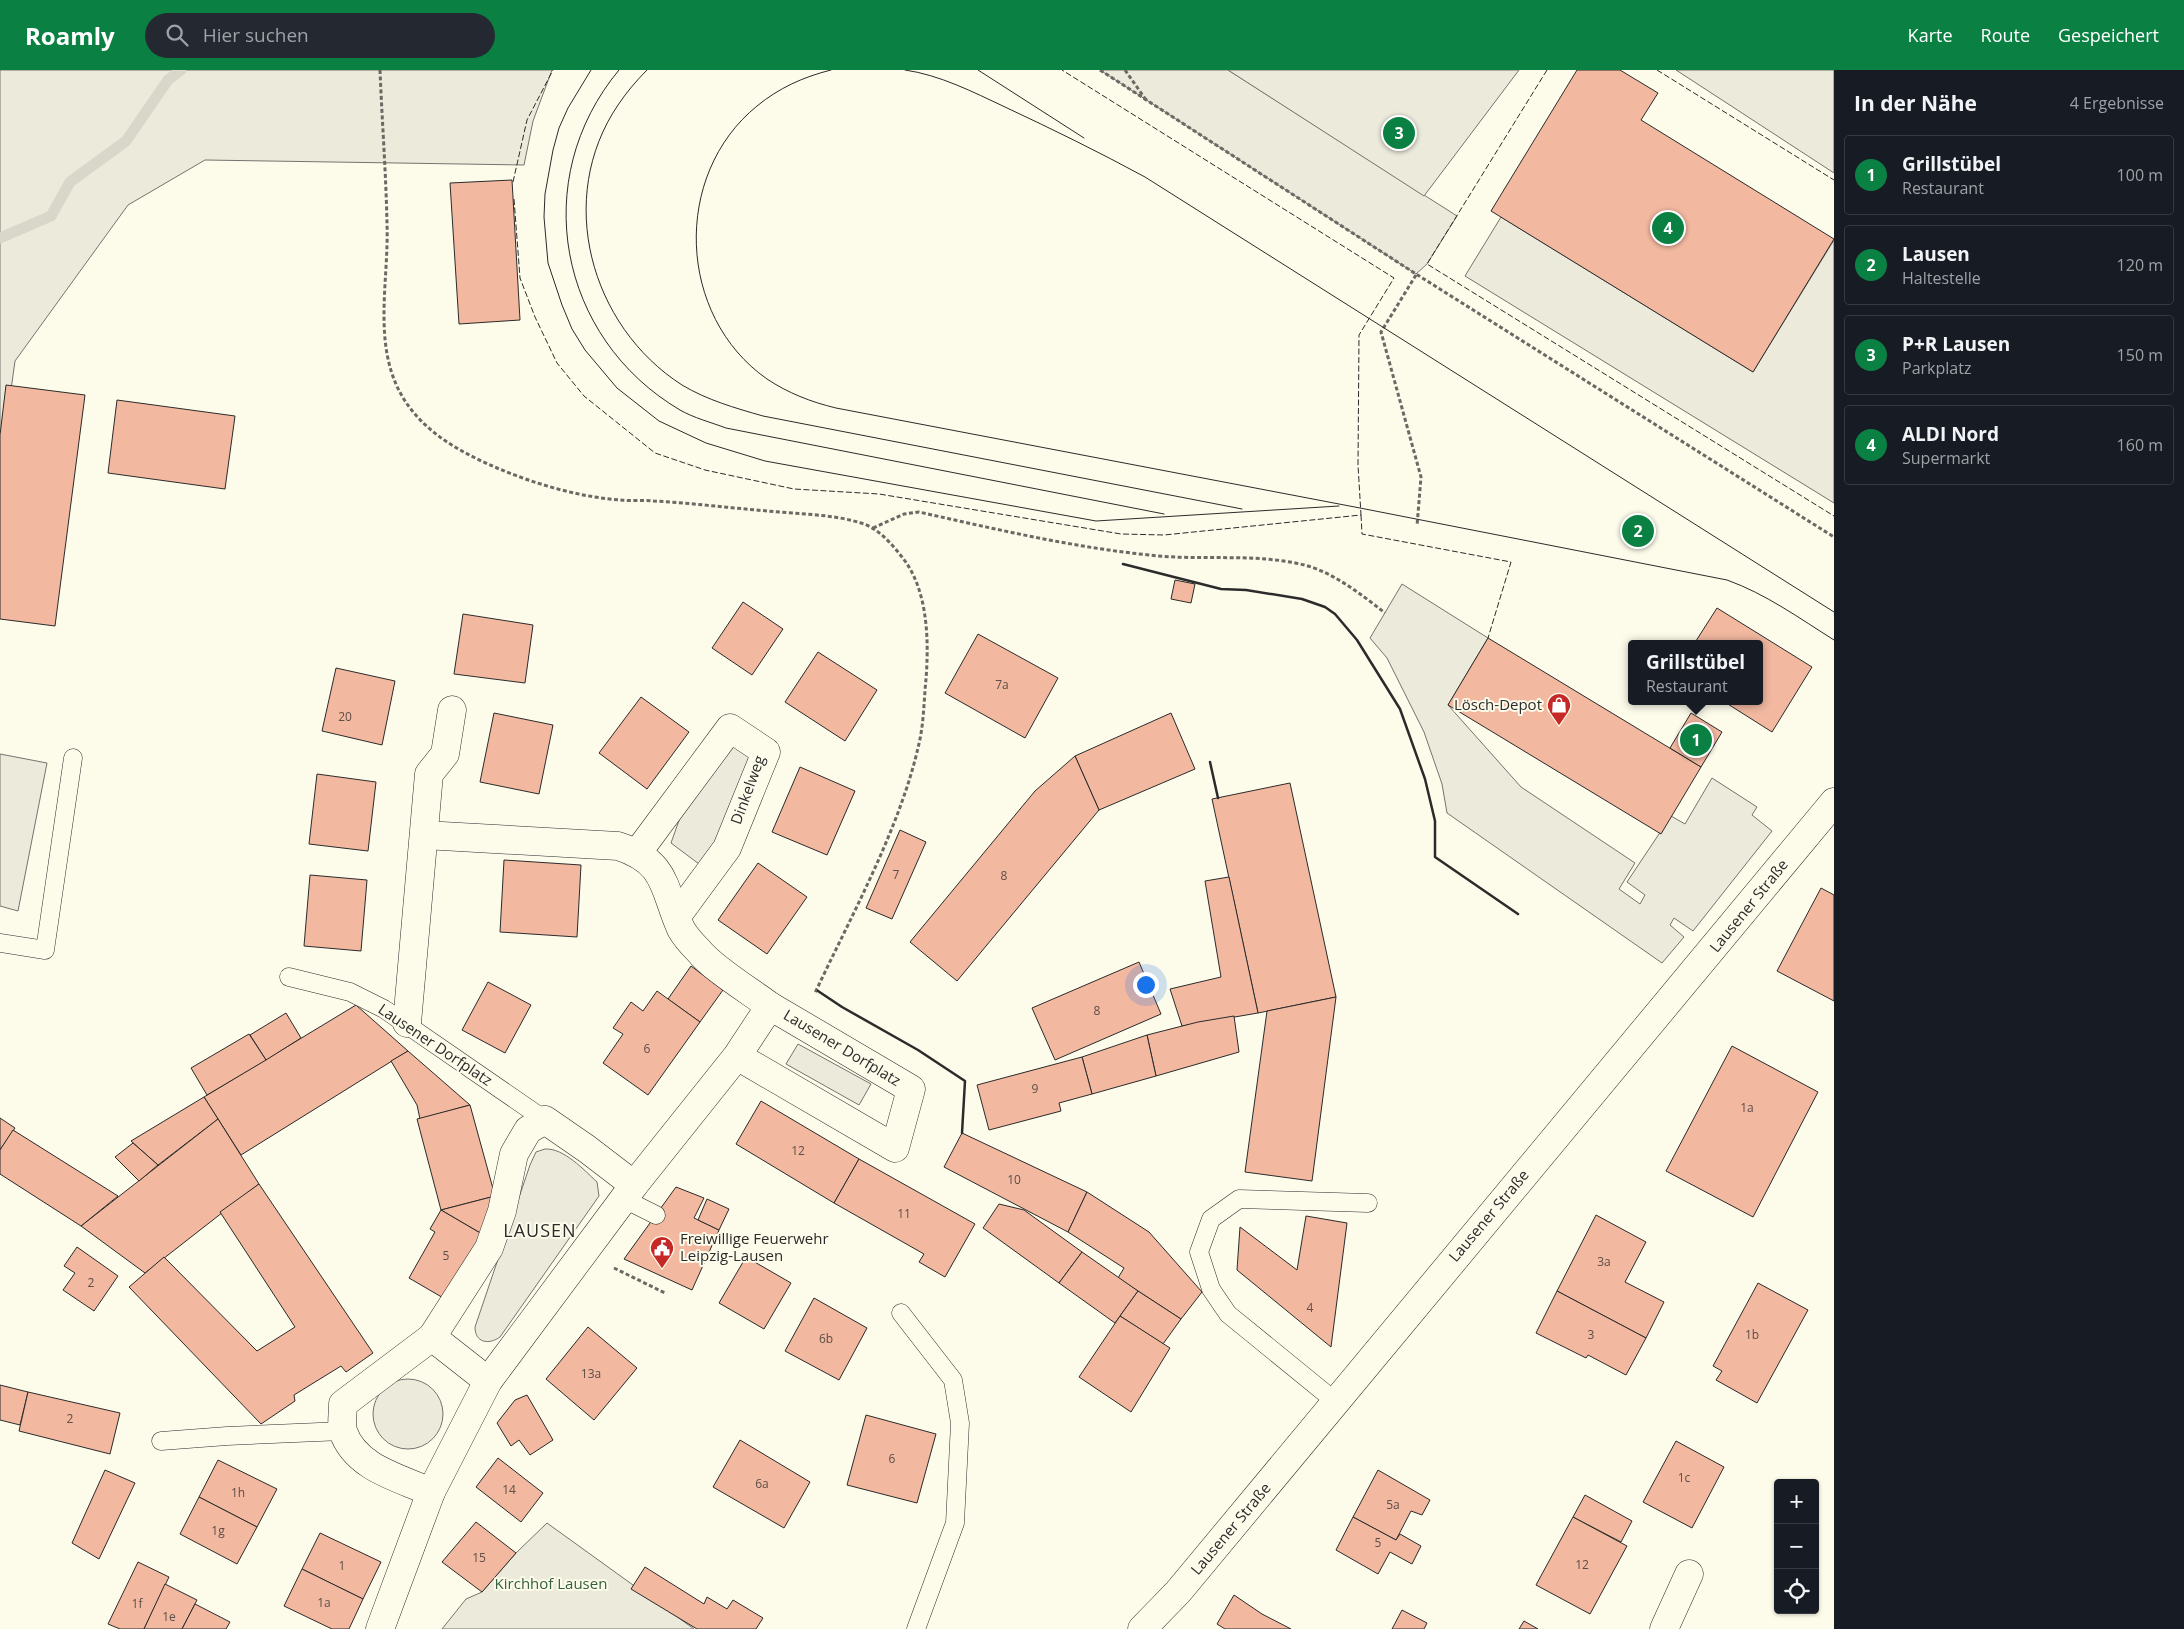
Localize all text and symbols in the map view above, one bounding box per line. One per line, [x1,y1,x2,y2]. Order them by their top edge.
search box [145,13,495,58]
text: Roamly [25,19,115,52]
icon: search [163,21,191,49]
text: Hier suchen [203,22,309,48]
text: Karte [1908,23,1953,47]
text: Route [1981,23,2030,47]
text: Gespeichert [2058,23,2159,47]
text: In der Nähe [1854,89,1977,117]
text: 4 Ergebnisse [2070,92,2164,114]
pin: 3 [1383,114,1415,152]
text: Grillstübel [1902,151,2001,177]
text: 1 [1866,164,1876,186]
text: 100 m [2117,164,2163,186]
text: Restaurant [1902,177,1984,199]
pin: 4 [1652,209,1684,247]
text: Lausen [1902,241,1970,267]
text: 2 [1866,254,1876,276]
text: 120 m [2117,254,2163,276]
text: Haltestelle [1902,267,1981,289]
text: P+R Lausen [1902,331,2010,357]
text: 3 [1866,344,1876,366]
text: 150 m [2117,344,2163,366]
text: Parkplatz [1902,357,1971,379]
text: ALDI Nord [1902,421,1999,447]
text: 4 [1866,434,1876,456]
text: 160 m [2117,434,2163,456]
text: Supermarkt [1902,447,1990,469]
pin: 2 [1622,512,1654,550]
popup [1628,640,1763,705]
text: Grillstübel [1646,649,1745,675]
text: Restaurant [1646,675,1728,697]
house number: 7a [995,676,1009,693]
shop icon: Lösch-Depot [1546,692,1572,726]
place label: Lösch-Depot [1454,694,1542,714]
house number: 20 [338,708,352,725]
pin: 1 [1680,721,1712,759]
street label: Dinkelweg [725,752,769,827]
street label: Lausener Straße [1704,855,1792,956]
house number: 7 [893,866,900,883]
house number: 8 [1001,867,1008,884]
your location [1133,972,1159,998]
street label: Lausener Dorfplatz [375,999,496,1090]
house number: 8 [1094,1002,1101,1019]
street label: Lausener Dorfplatz [780,1004,905,1090]
house number: 6 [644,1040,651,1057]
house number: 9 [1032,1080,1039,1097]
house number: 1a [1740,1099,1754,1116]
house number: 12 [791,1142,805,1159]
street label: Lausener Straße [1444,1165,1533,1266]
house number: 10 [1007,1171,1021,1188]
house number: 11 [897,1205,911,1222]
district label: LAUSEN [503,1218,577,1242]
place label: Freiwillige Feuerwehr Leipzig-Lausen [680,1228,829,1265]
public building icon: Freiwillige Feuerwehr Leipzig-Lausen [649,1235,675,1269]
house number: 5 [443,1247,450,1264]
house number: 3a [1597,1253,1611,1270]
house number: 2 [88,1274,95,1291]
house number: 4 [1307,1299,1314,1316]
house number: 3 [1588,1326,1595,1343]
house number: 1b [1745,1326,1759,1343]
house number: 6b [819,1330,833,1347]
house number: 13a [581,1365,601,1382]
house number: 2 [67,1410,74,1427]
house number: 6 [889,1450,896,1467]
house number: 1c [1678,1469,1691,1486]
house number: 6a [755,1475,769,1492]
street label: Lausener Straße [1186,1478,1275,1579]
map controls [1774,1479,1819,1614]
button: + [1774,1479,1819,1524]
house number: 14 [502,1481,516,1498]
house number: 1h [231,1484,245,1501]
house number: 5a [1386,1496,1400,1513]
house number: 1g [211,1522,225,1539]
button: − [1774,1524,1819,1569]
house number: 5 [1375,1534,1382,1551]
house number: 15 [472,1549,486,1566]
house number: 12 [1575,1556,1589,1573]
house number: 1 [339,1557,345,1574]
button: locate [1774,1569,1819,1614]
park label: Kirchhof Lausen [495,1573,607,1593]
house number: 1a [317,1594,331,1611]
house number: 1f [132,1595,143,1612]
house number: 1e [162,1608,176,1625]

